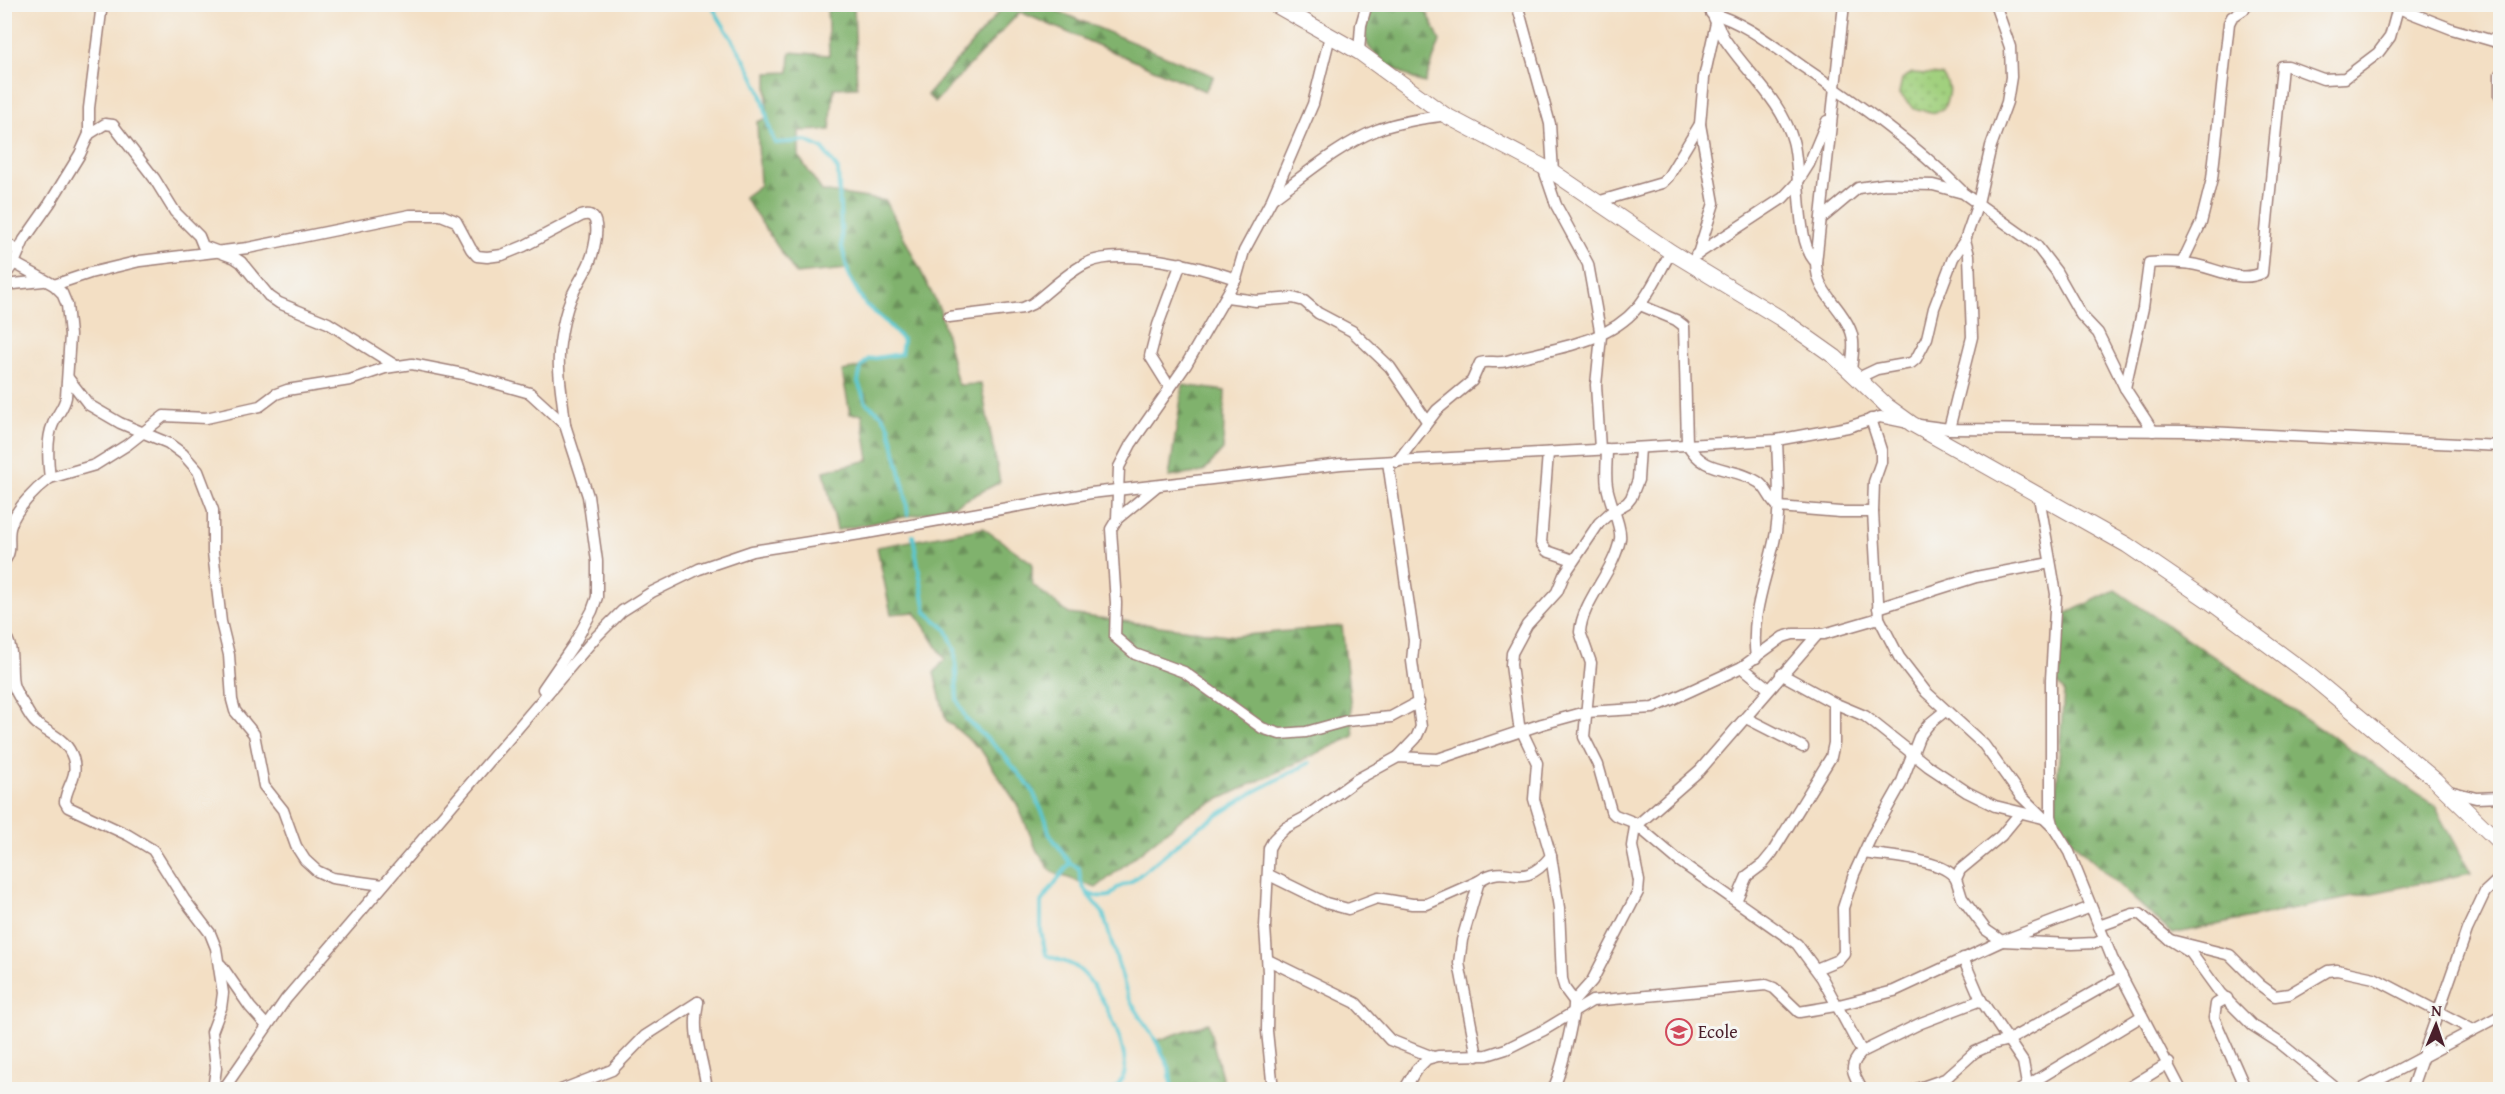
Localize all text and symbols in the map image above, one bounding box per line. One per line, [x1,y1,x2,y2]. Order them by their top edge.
north arrow [2406,995,2466,1055]
text: N [2431,998,2443,1022]
school or university icon: Ecole [1664,1017,1694,1047]
place label: Ecole [1698,1018,1738,1045]

